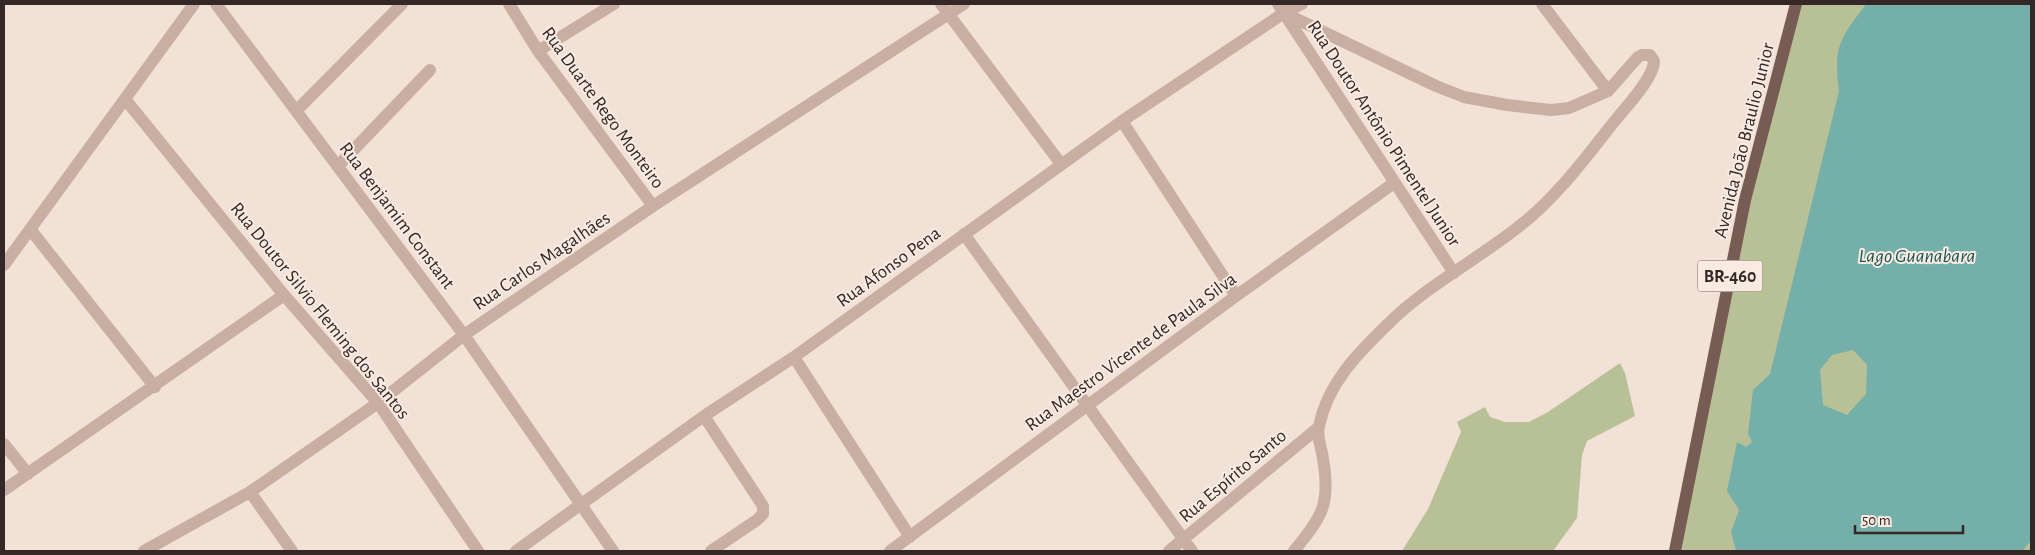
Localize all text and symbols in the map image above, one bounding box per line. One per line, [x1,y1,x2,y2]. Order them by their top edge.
street label: Rua Doutor Antônio Pimentel Junior [1304,17,1464,250]
street label: Rua Duarte Rego Monteiro [538,24,668,192]
street label: Avenida João Braulio Junior [1711,41,1778,240]
street label: Rua Benjamim Constant [336,139,458,293]
street label: Rua Doutor Silvio Fleming dos Santos [227,199,413,423]
street label: Rua Carlos Magalhães [470,208,614,314]
street label: Rua Afonso Pena [834,223,944,311]
water label: Lago Guanabara [1859,246,1975,266]
road number: BR-460 [1698,260,1762,292]
street label: Rua Maestro Vicente de Paula Silva [1022,269,1240,435]
street label: Rua Espírito Santo [1176,426,1290,526]
scale bar [1855,502,1962,534]
text: 50 m [1862,513,1891,528]

